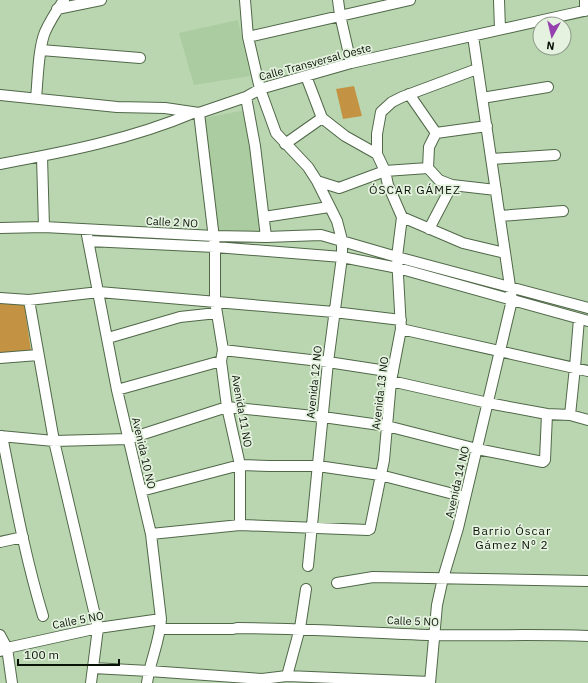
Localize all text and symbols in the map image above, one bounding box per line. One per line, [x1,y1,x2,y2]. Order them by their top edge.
north arrow [532,16,572,56]
text: N [546,38,556,53]
street label: Calle Transversal Oeste [257,40,373,84]
district label: ÓSCAR GÁMEZ [369,182,461,197]
street label: Calle 2 NO [146,214,199,230]
street label: Avenida 12 NO [303,345,325,419]
street label: Avenida 13 NO [369,356,391,430]
street label: Avenida 11 NO [229,374,255,449]
street label: Avenida 10 NO [129,416,159,491]
street label: Avenida 14 NO [442,444,472,519]
district label: Barrio Óscar Gámez Nº 2 [473,523,551,552]
street label: Calle 5 NO [51,608,105,632]
street label: Calle 5 NO [387,613,439,629]
scale bar [18,641,119,667]
text: 100 m [24,647,59,662]

